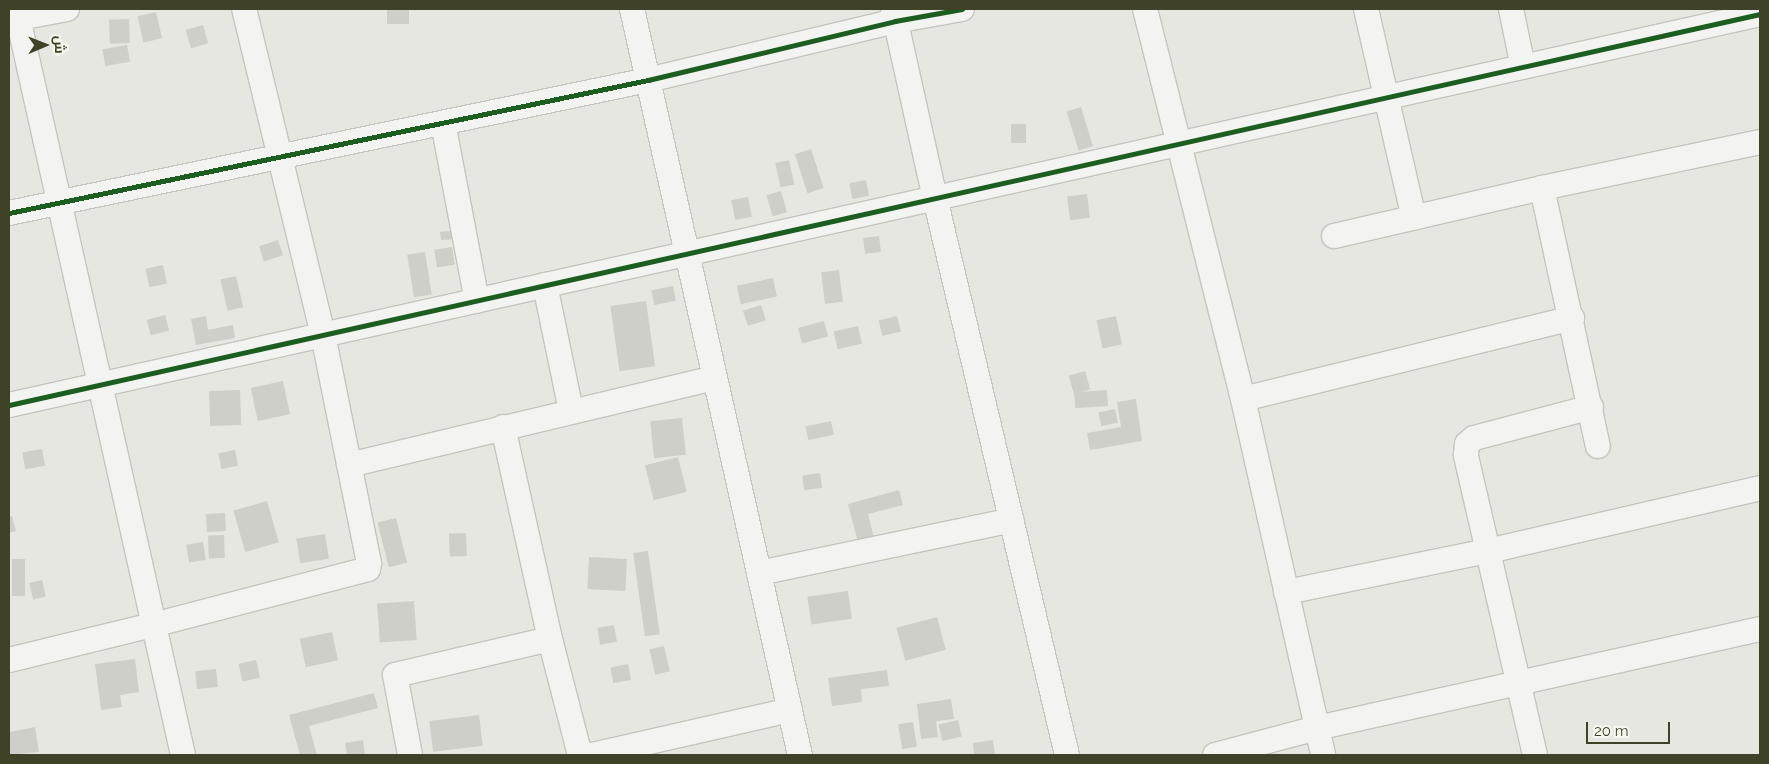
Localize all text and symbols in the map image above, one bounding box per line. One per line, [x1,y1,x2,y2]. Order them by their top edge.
north arrow [20,20,70,70]
text: ش [52,36,68,54]
scale bar [1589,712,1673,744]
text: 20 m [1594,722,1629,740]

